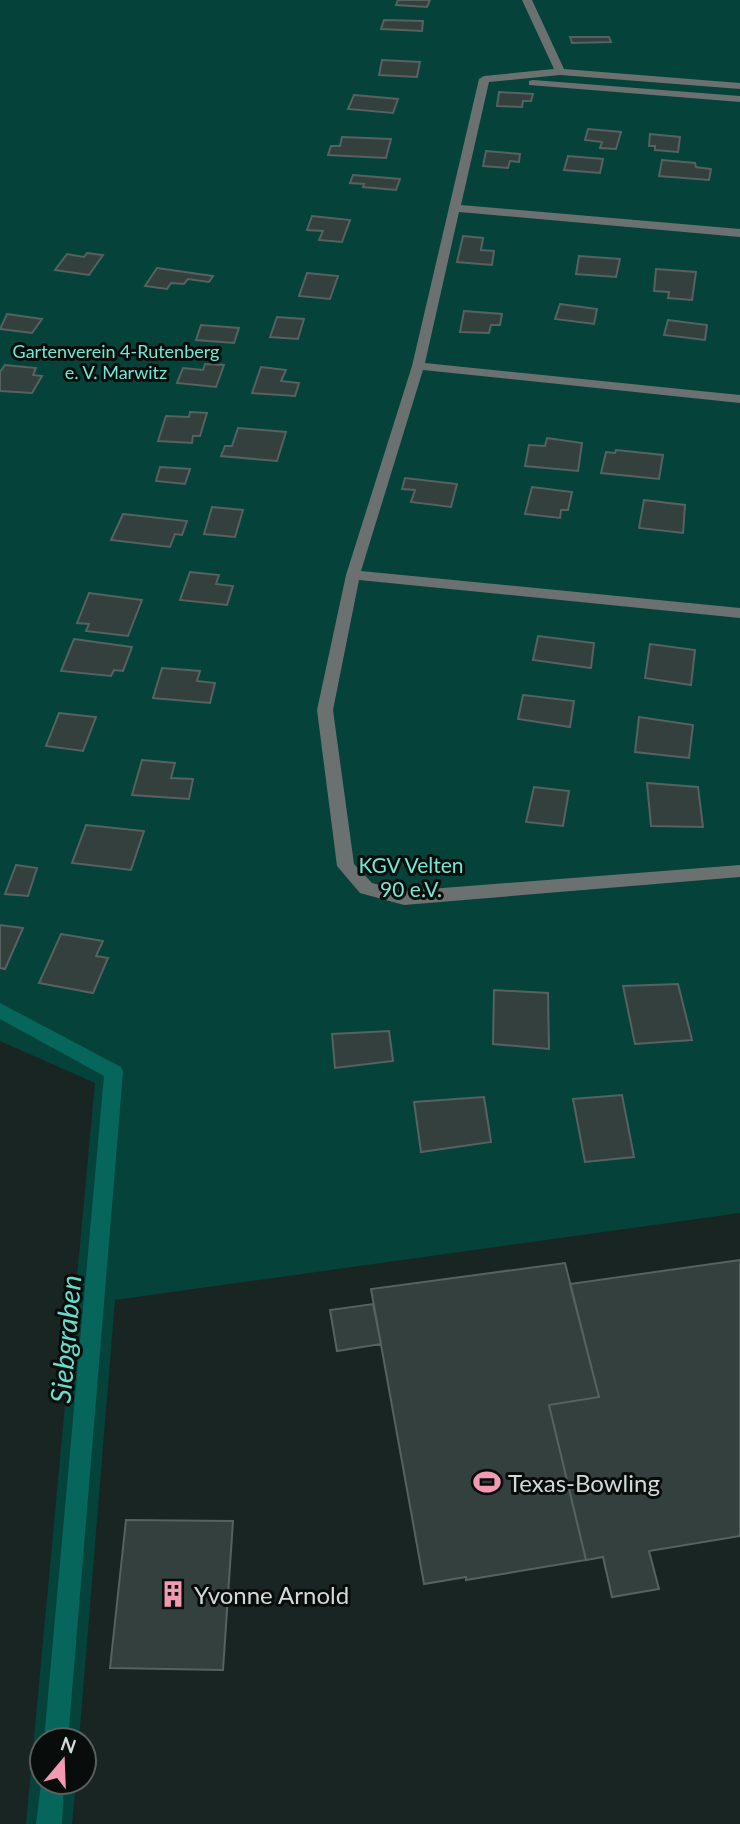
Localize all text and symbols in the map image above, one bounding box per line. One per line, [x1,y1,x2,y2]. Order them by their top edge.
park label: Gartenverein 4-Rutenberg e. V. Marwitz [13,340,219,383]
park label: KGV Velten 90 e.V. [358,852,464,901]
water label: Siebgraben [42,1274,88,1404]
sports icon: Texas-Bowling [472,1467,502,1497]
place label: Texas-Bowling [508,1468,660,1497]
building icon: Yvonne Arnold [158,1579,188,1609]
place label: Yvonne Arnold [194,1580,349,1609]
north arrow [28,1726,98,1796]
text: N [58,1731,79,1758]

